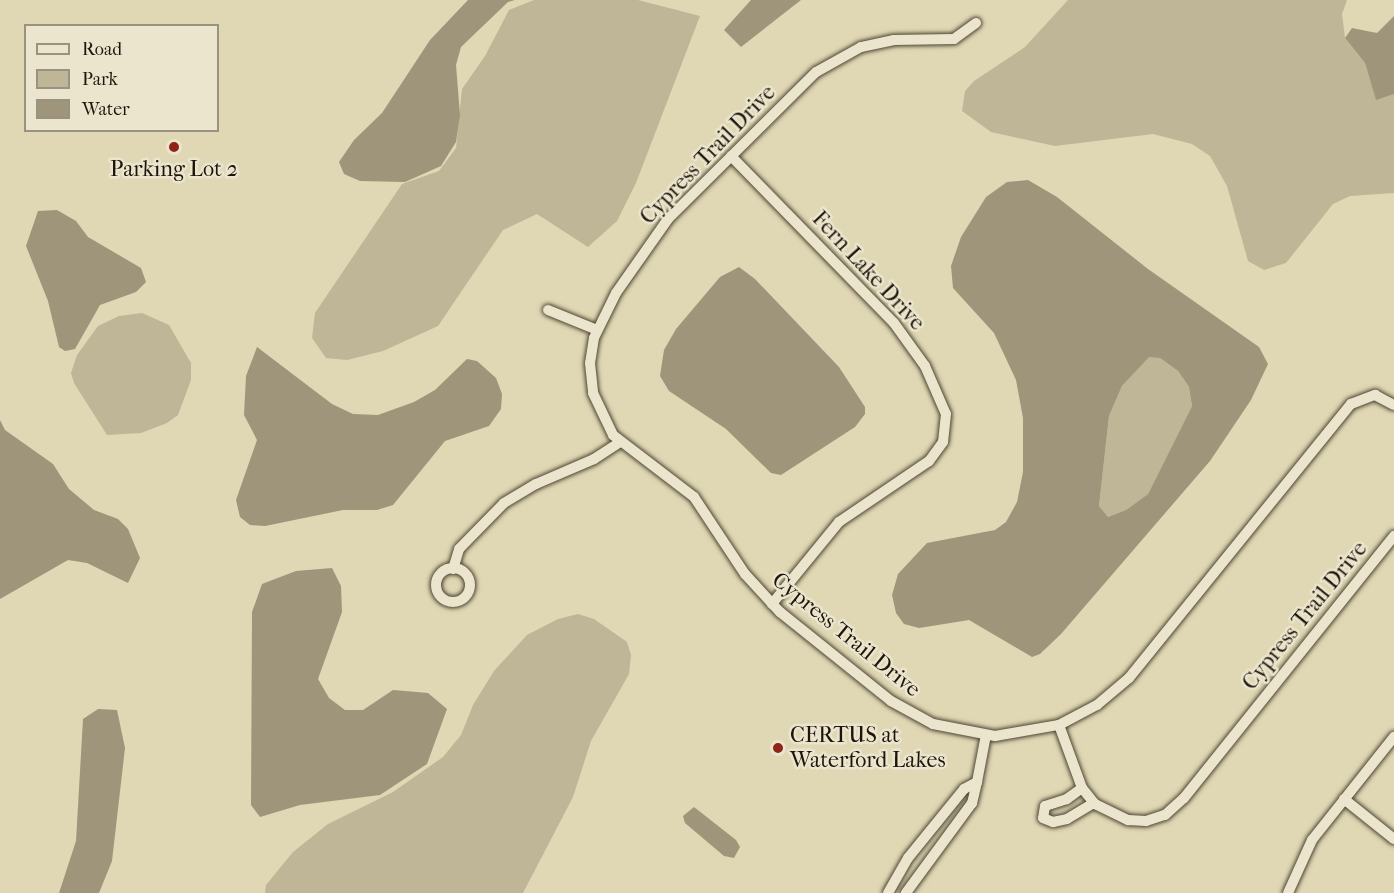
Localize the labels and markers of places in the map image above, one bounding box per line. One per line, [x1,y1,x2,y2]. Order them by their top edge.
marker: Parking Lot 2 [167,140,181,154]
place label: Parking Lot 2 [110,157,238,183]
place label: CERTUS at Waterford Lakes [790,722,946,774]
marker: CERTUS at Waterford Lakes [771,741,785,755]

